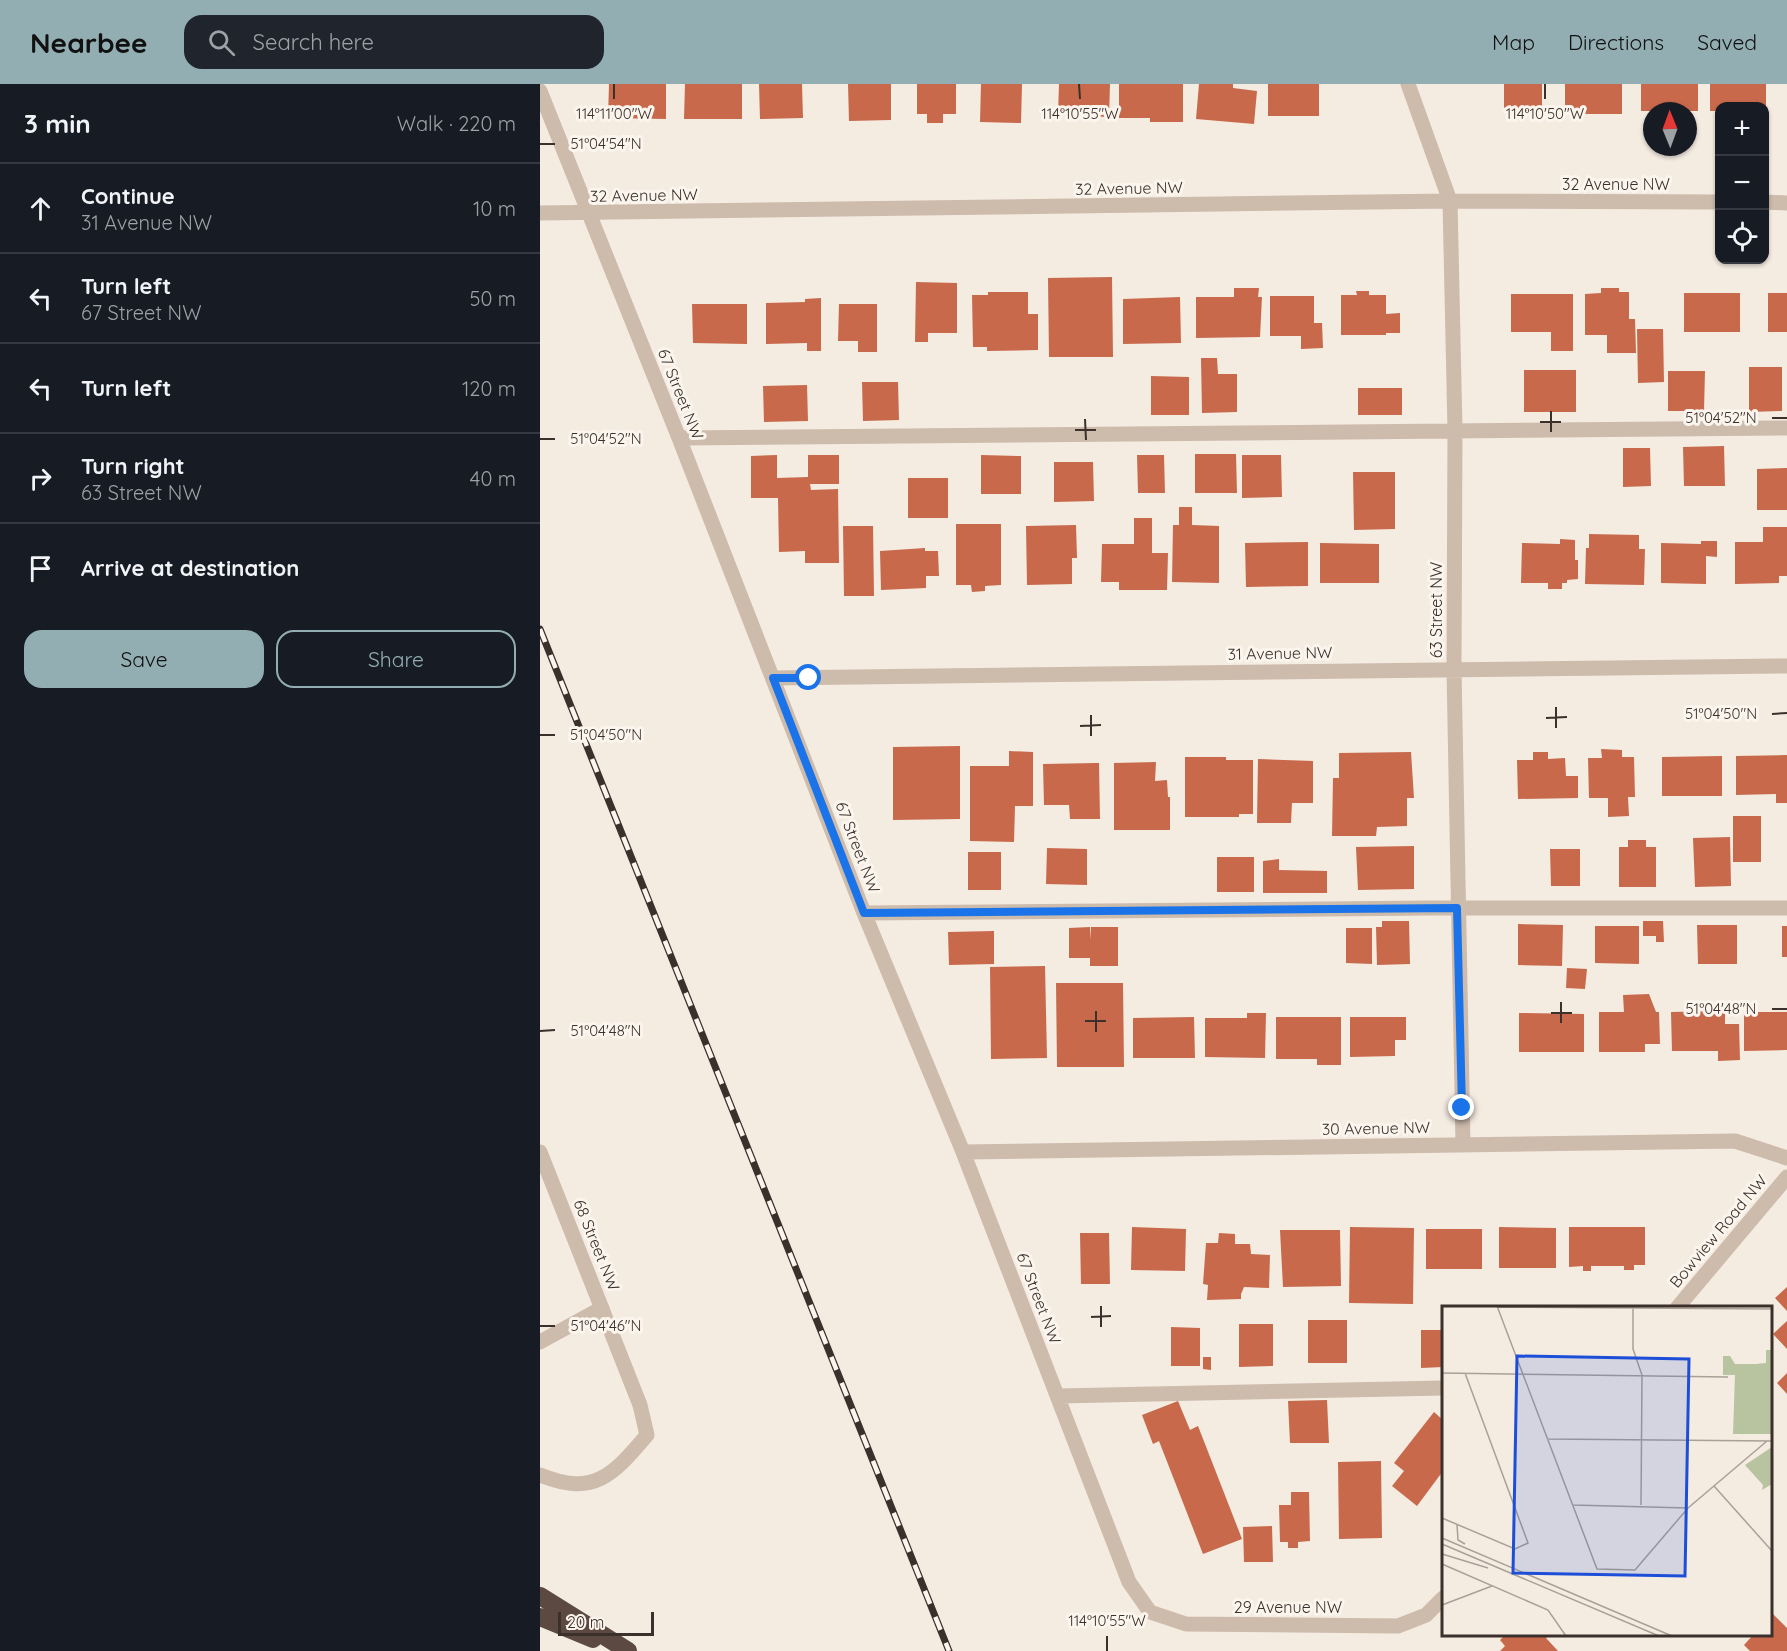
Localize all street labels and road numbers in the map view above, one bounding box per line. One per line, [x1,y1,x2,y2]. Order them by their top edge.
street label: 32 Avenue NW [1562,174,1670,194]
street label: 32 Avenue NW [1075,177,1183,199]
street label: 32 Avenue NW [590,184,698,206]
street label: 67 Street NW [654,346,708,442]
street label: 63 Street NW [1426,562,1446,658]
street label: 31 Avenue NW [1227,642,1333,664]
street label: 67 Street NW [831,798,885,896]
street label: 30 Avenue NW [1322,1117,1430,1139]
street label: Bowview Road NW [1665,1170,1771,1292]
street label: 68 Street NW [570,1196,624,1294]
street label: 67 Street NW [1012,1249,1066,1347]
street label: 29 Avenue NW [1234,1597,1342,1617]

